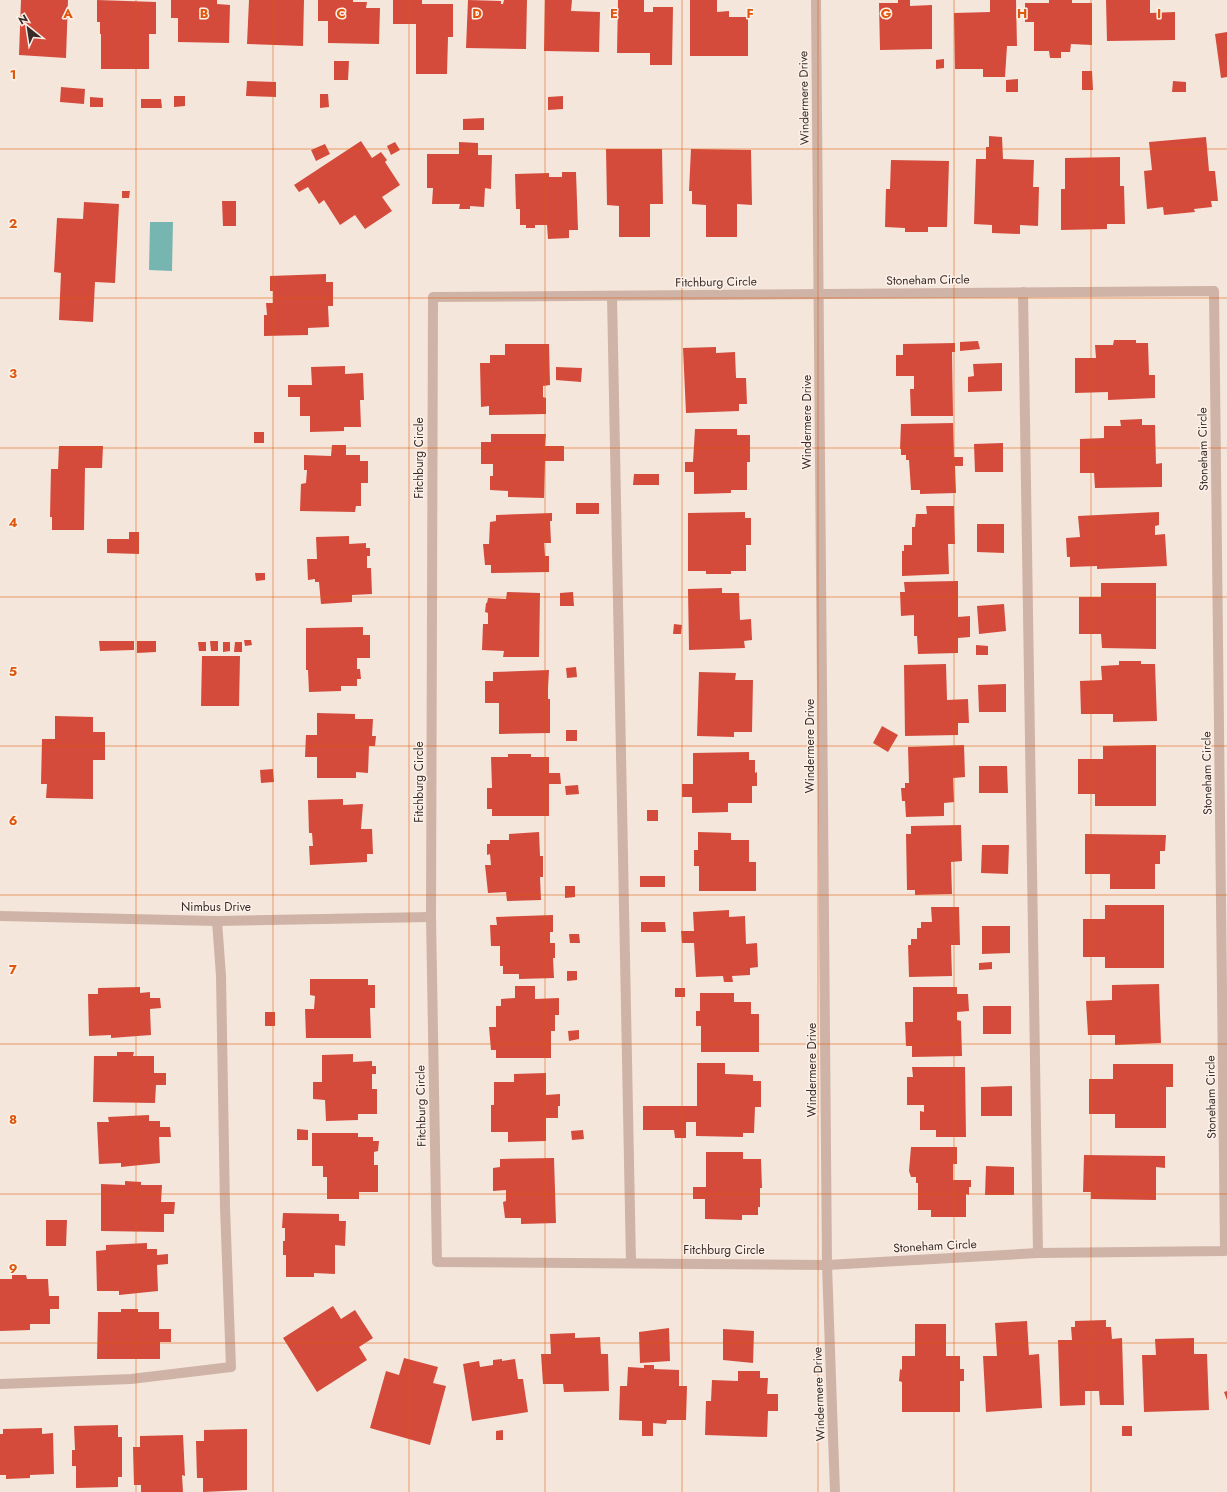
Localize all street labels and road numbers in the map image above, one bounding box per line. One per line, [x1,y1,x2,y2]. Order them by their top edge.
street label: Windermere Drive [794,51,814,145]
street label: Stoneham Circle [886,270,970,290]
street label: Fitchburg Circle [675,272,757,292]
street label: Windermere Drive [798,375,816,469]
street label: Stoneham Circle [1193,407,1213,491]
street label: Fitchburg Circle [410,417,428,499]
street label: Windermere Drive [801,699,819,793]
street label: Stoneham Circle [1197,731,1217,815]
street label: Fitchburg Circle [410,741,428,823]
street label: Nimbus Drive [181,898,251,916]
street label: Windermere Drive [803,1023,821,1117]
street label: Stoneham Circle [1201,1055,1221,1139]
street label: Fitchburg Circle [411,1065,431,1147]
street label: Stoneham Circle [893,1235,977,1257]
street label: Fitchburg Circle [683,1241,765,1259]
street label: Windermere Drive [808,1347,830,1441]

